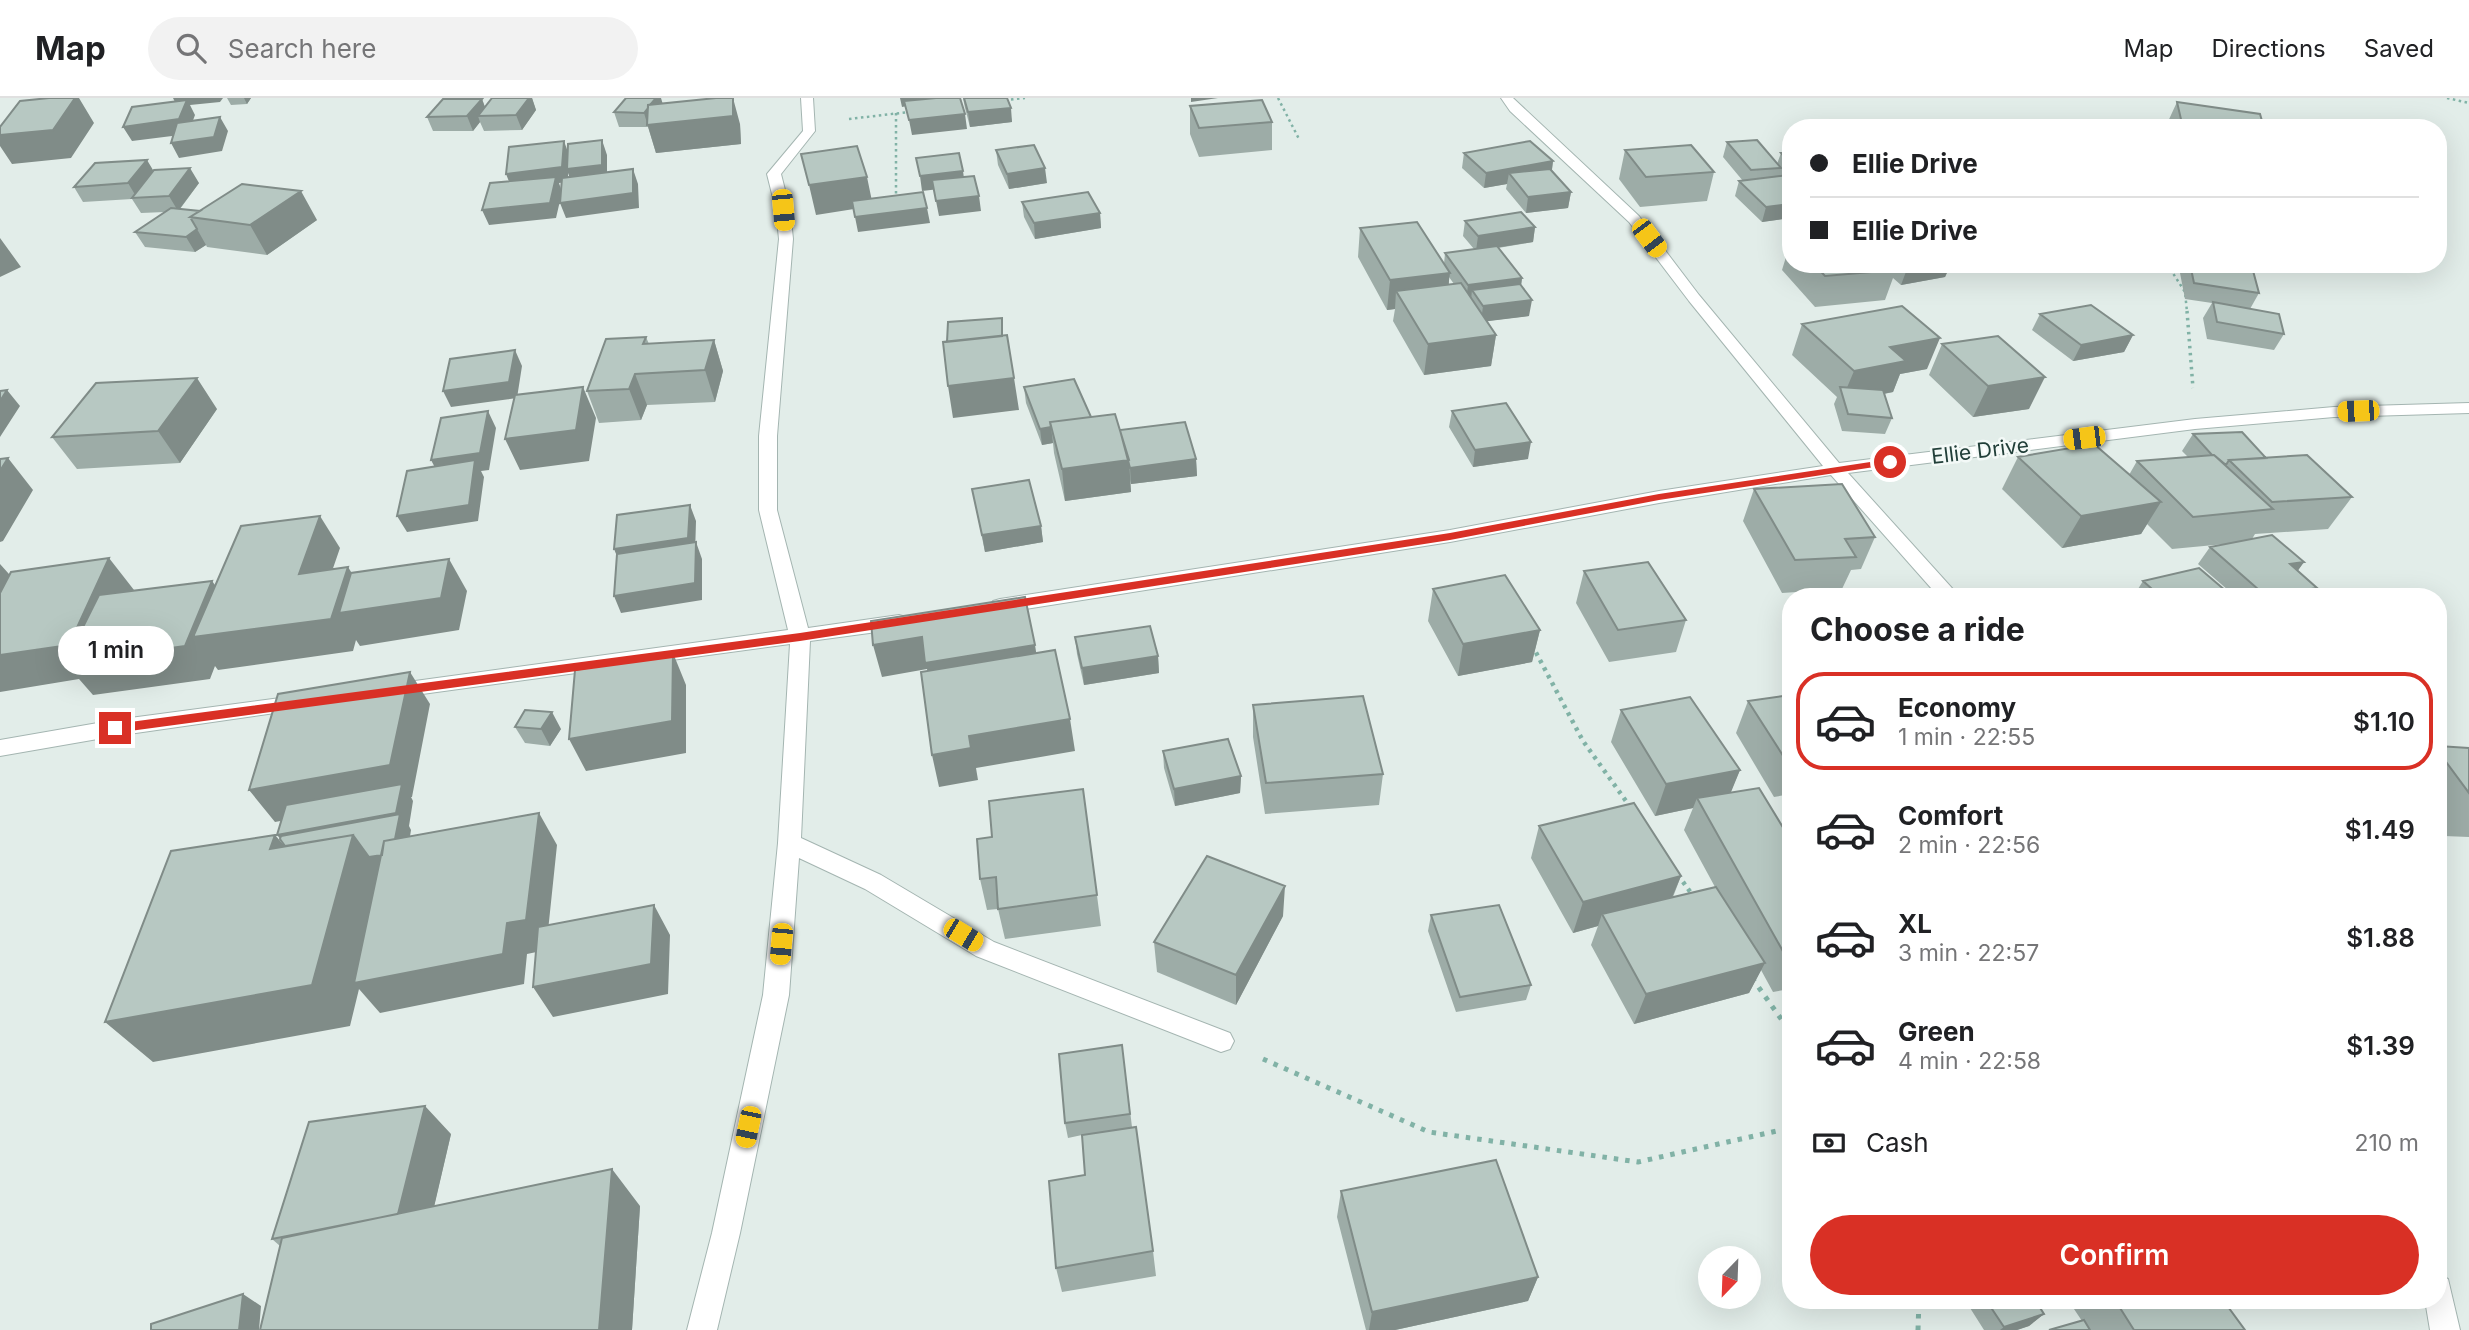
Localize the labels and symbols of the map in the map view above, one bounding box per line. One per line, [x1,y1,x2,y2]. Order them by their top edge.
car [771,188,796,232]
car [1628,215,1671,261]
car [2337,400,2380,422]
car [2062,425,2107,451]
street label: Ellie Drive [1930,432,2030,469]
route start [1874,446,1906,478]
callout: 1 min [57,626,173,676]
route end [99,712,131,744]
car [940,915,987,955]
car [769,922,794,966]
car [734,1104,763,1150]
north arrow [1698,1246,1760,1309]

